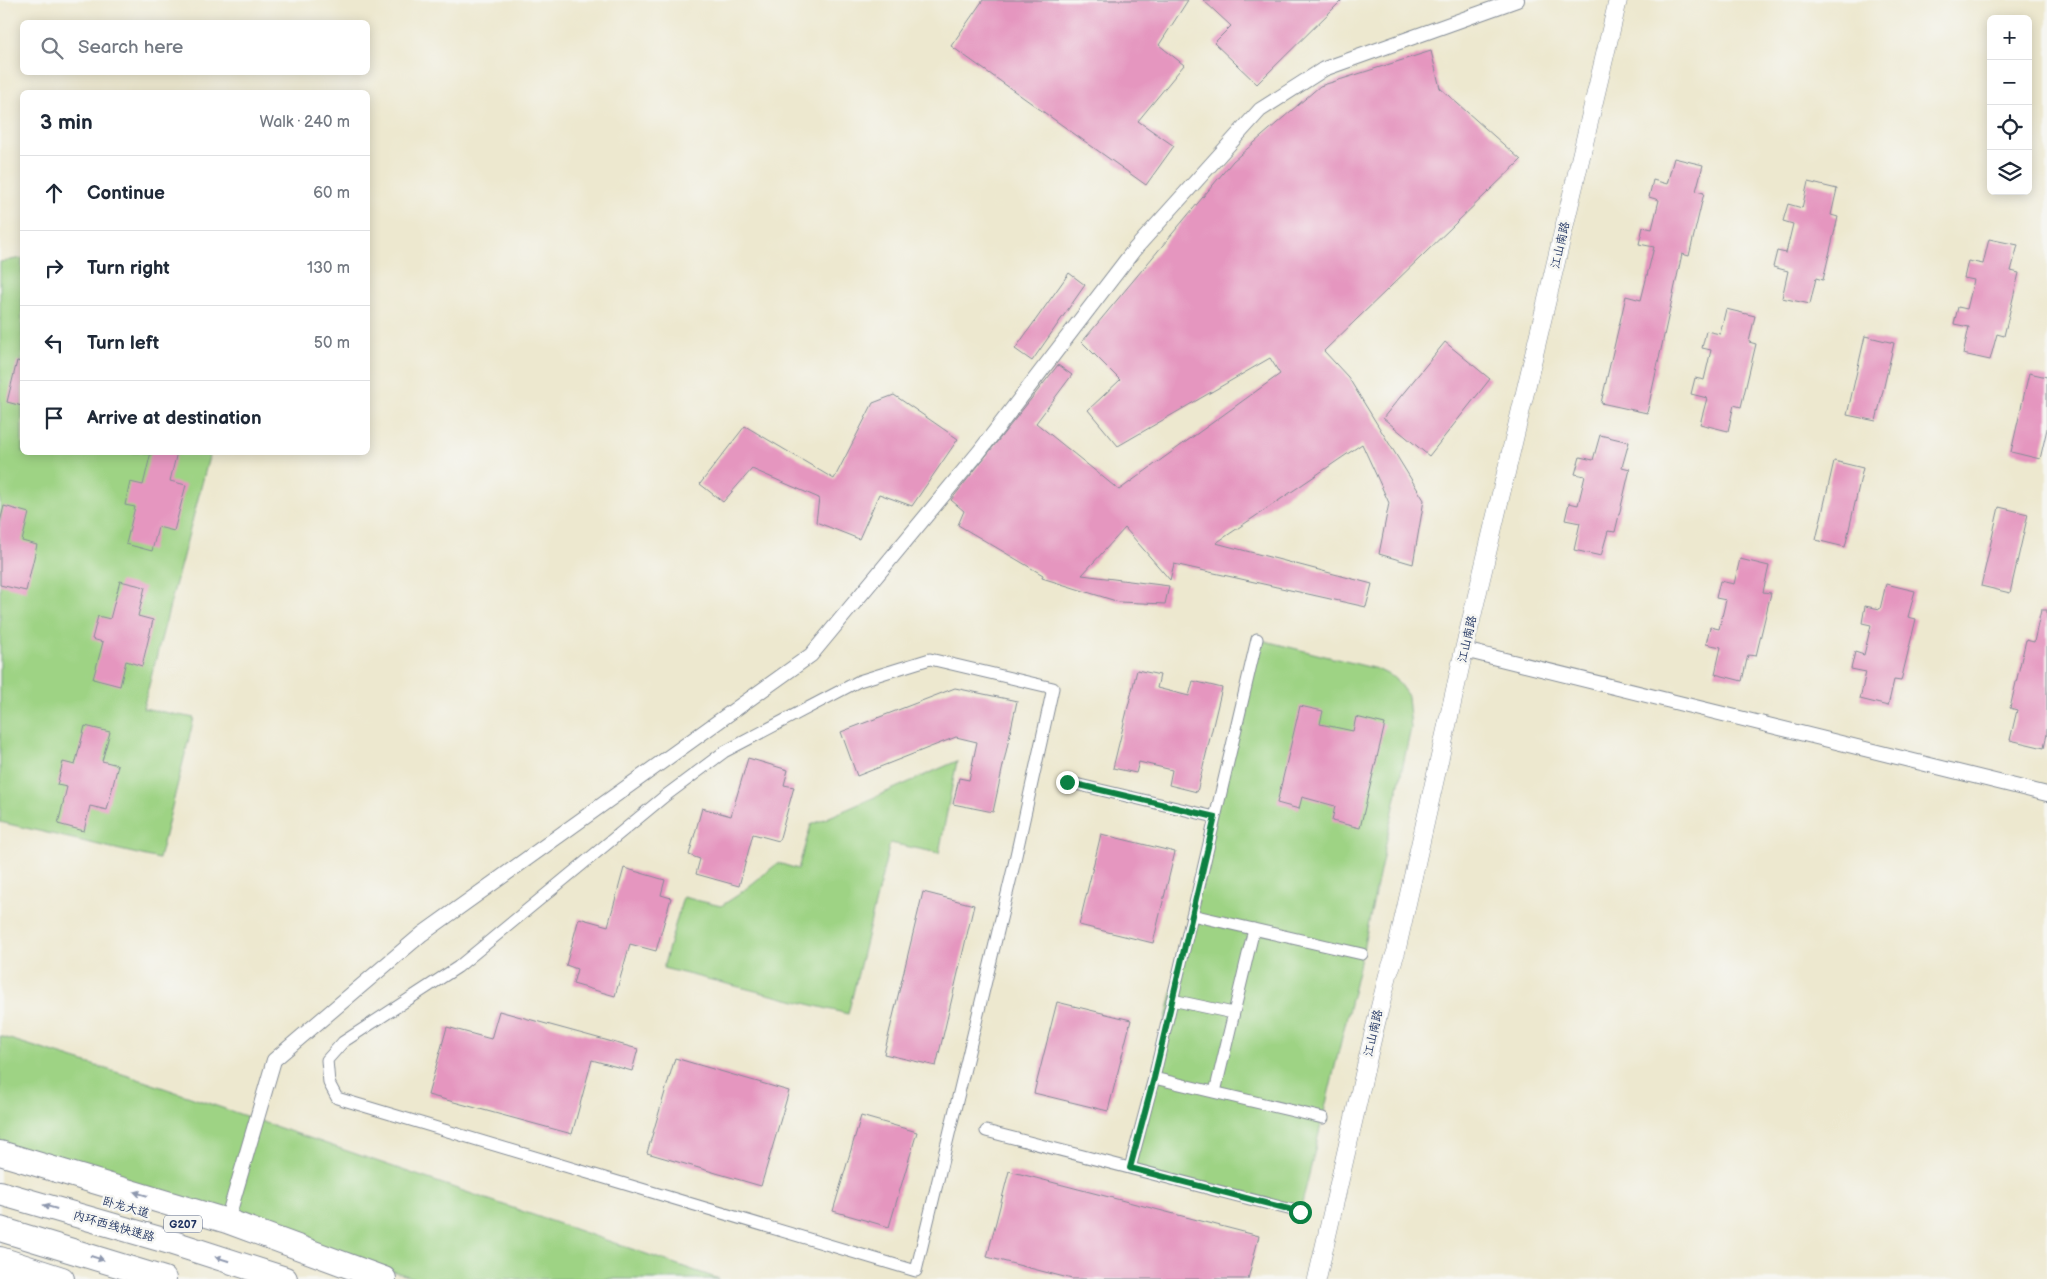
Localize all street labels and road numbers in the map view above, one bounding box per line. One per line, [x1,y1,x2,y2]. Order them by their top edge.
street label: 江山南路 [1548,220,1573,270]
street label: 江山南路 [1455,614,1480,664]
street label: 江山南路 [1361,1008,1386,1058]
street label: 卧龙大道 [101,1194,151,1221]
street label: 内环西线快速路 [71,1208,156,1245]
road number: G207 [164,1216,202,1232]

